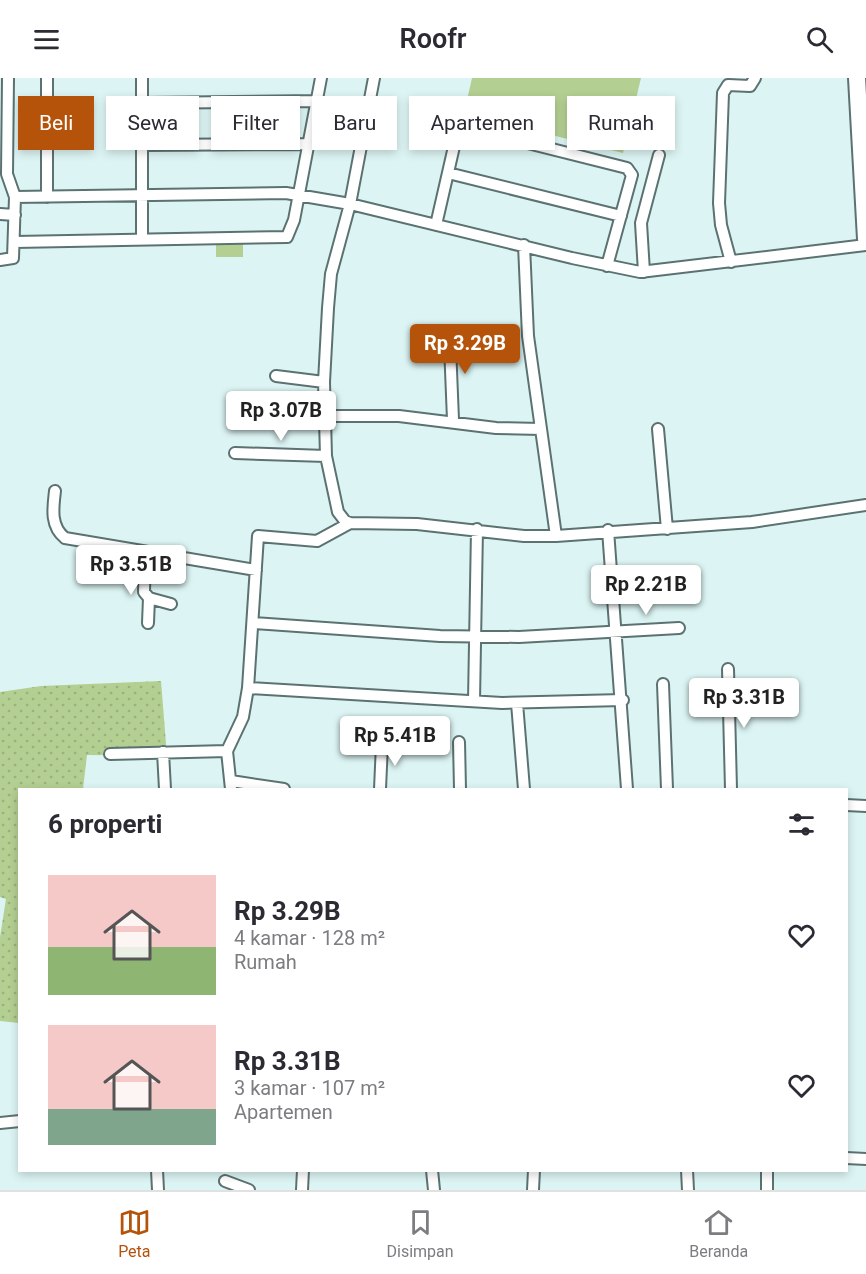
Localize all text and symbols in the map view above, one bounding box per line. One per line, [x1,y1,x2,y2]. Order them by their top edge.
icon: menu [30,23,63,56]
text: Roofr [399,23,467,55]
icon: search [803,23,836,56]
chip: Beli [18,96,94,150]
chip: Sewa [106,96,199,150]
chip: Filter [211,96,300,150]
chip: Baru [312,96,397,150]
chip: Apartemen [409,96,555,150]
chip: Rumah [567,96,675,150]
pin: Rp 3.29B [403,324,527,375]
text: Rp 3.29B [424,331,506,355]
pin: Rp 3.07B [219,391,343,442]
text: Rp 3.07B [240,398,322,422]
pin: Rp 3.51B [69,545,193,596]
text: Rp 3.51B [90,552,172,576]
pin: Rp 2.21B [584,565,708,616]
text: Rp 2.21B [605,572,687,596]
pin: Rp 3.31B [682,678,806,729]
text: Rp 3.31B [703,685,785,709]
pin: Rp 5.41B [333,716,457,767]
text: Rp 5.41B [354,723,436,747]
icon: filters [785,808,818,841]
text: 6 properti [48,809,162,839]
text: Rp 3.29B [234,896,341,926]
icon: home [96,899,168,971]
icon: heart [785,919,818,952]
text: 4 kamar · 128 m² [234,926,385,950]
text: Rumah [234,950,297,974]
text: Rp 3.31B [234,1046,341,1076]
icon: home [96,1049,168,1121]
icon: heart [785,1069,818,1102]
text: 3 kamar · 107 m² [234,1076,385,1100]
text: Apartemen [234,1100,333,1124]
tab: Peta [118,1206,151,1261]
tab: Disimpan [387,1206,454,1261]
tab: Beranda [689,1206,748,1261]

